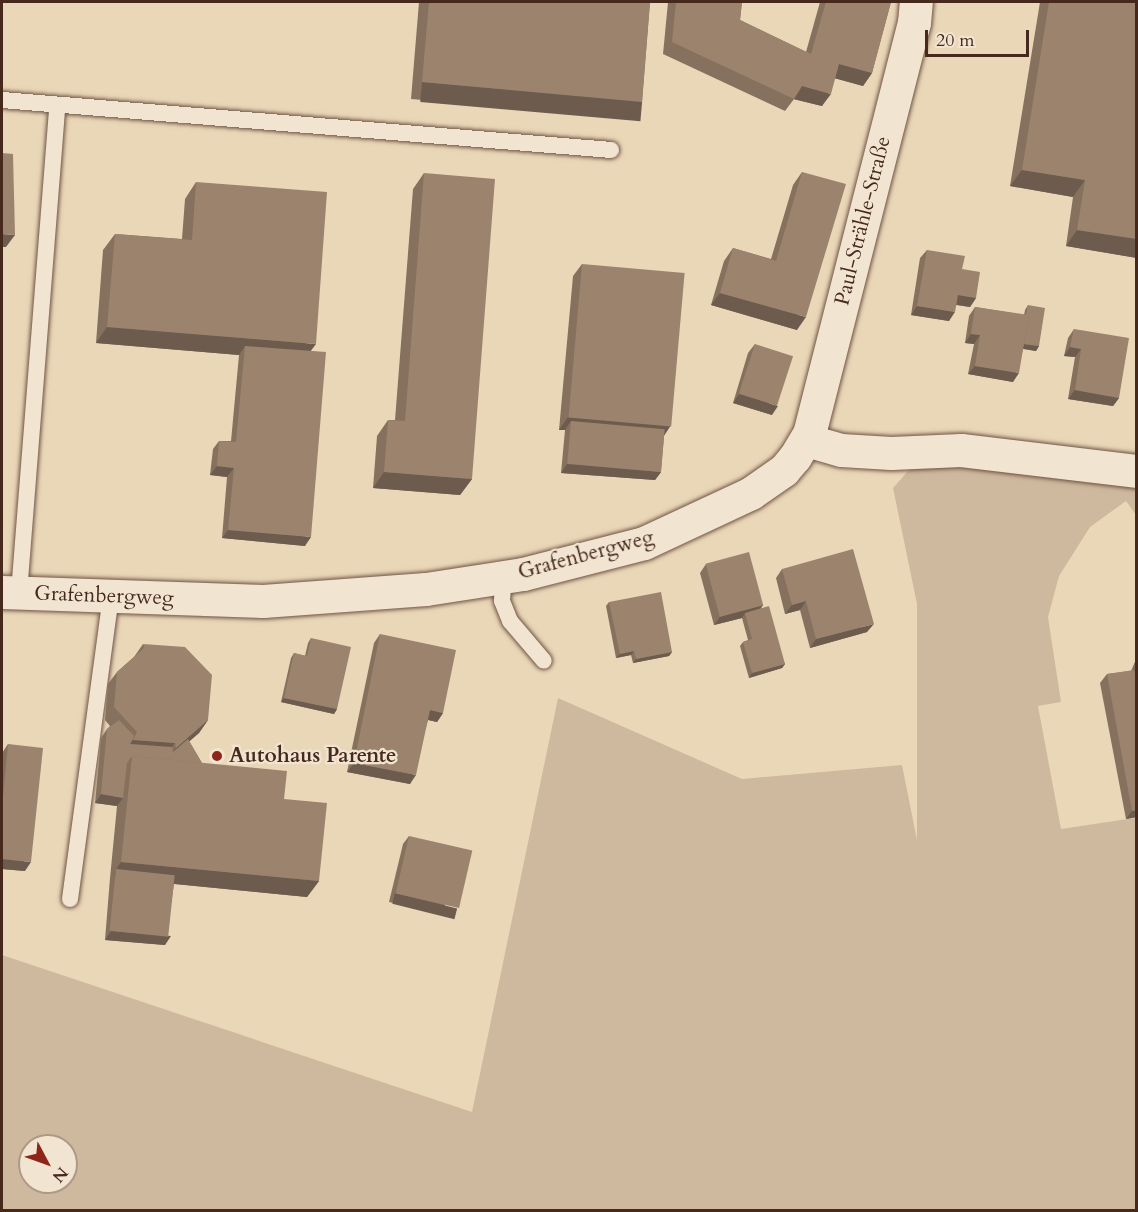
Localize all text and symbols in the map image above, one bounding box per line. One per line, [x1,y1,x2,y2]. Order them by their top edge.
scale bar [928,18,1032,56]
text: 20 m [936,28,975,53]
street label: Paul-Strähle-Straße [830,134,896,308]
street label: Grafenbergweg [515,525,657,585]
street label: Grafenbergweg [34,581,174,611]
place label: Autohaus Parente [229,743,396,769]
marker: Autohaus Parente [210,749,224,763]
north arrow [18,1134,78,1194]
text: N [47,1162,73,1187]

